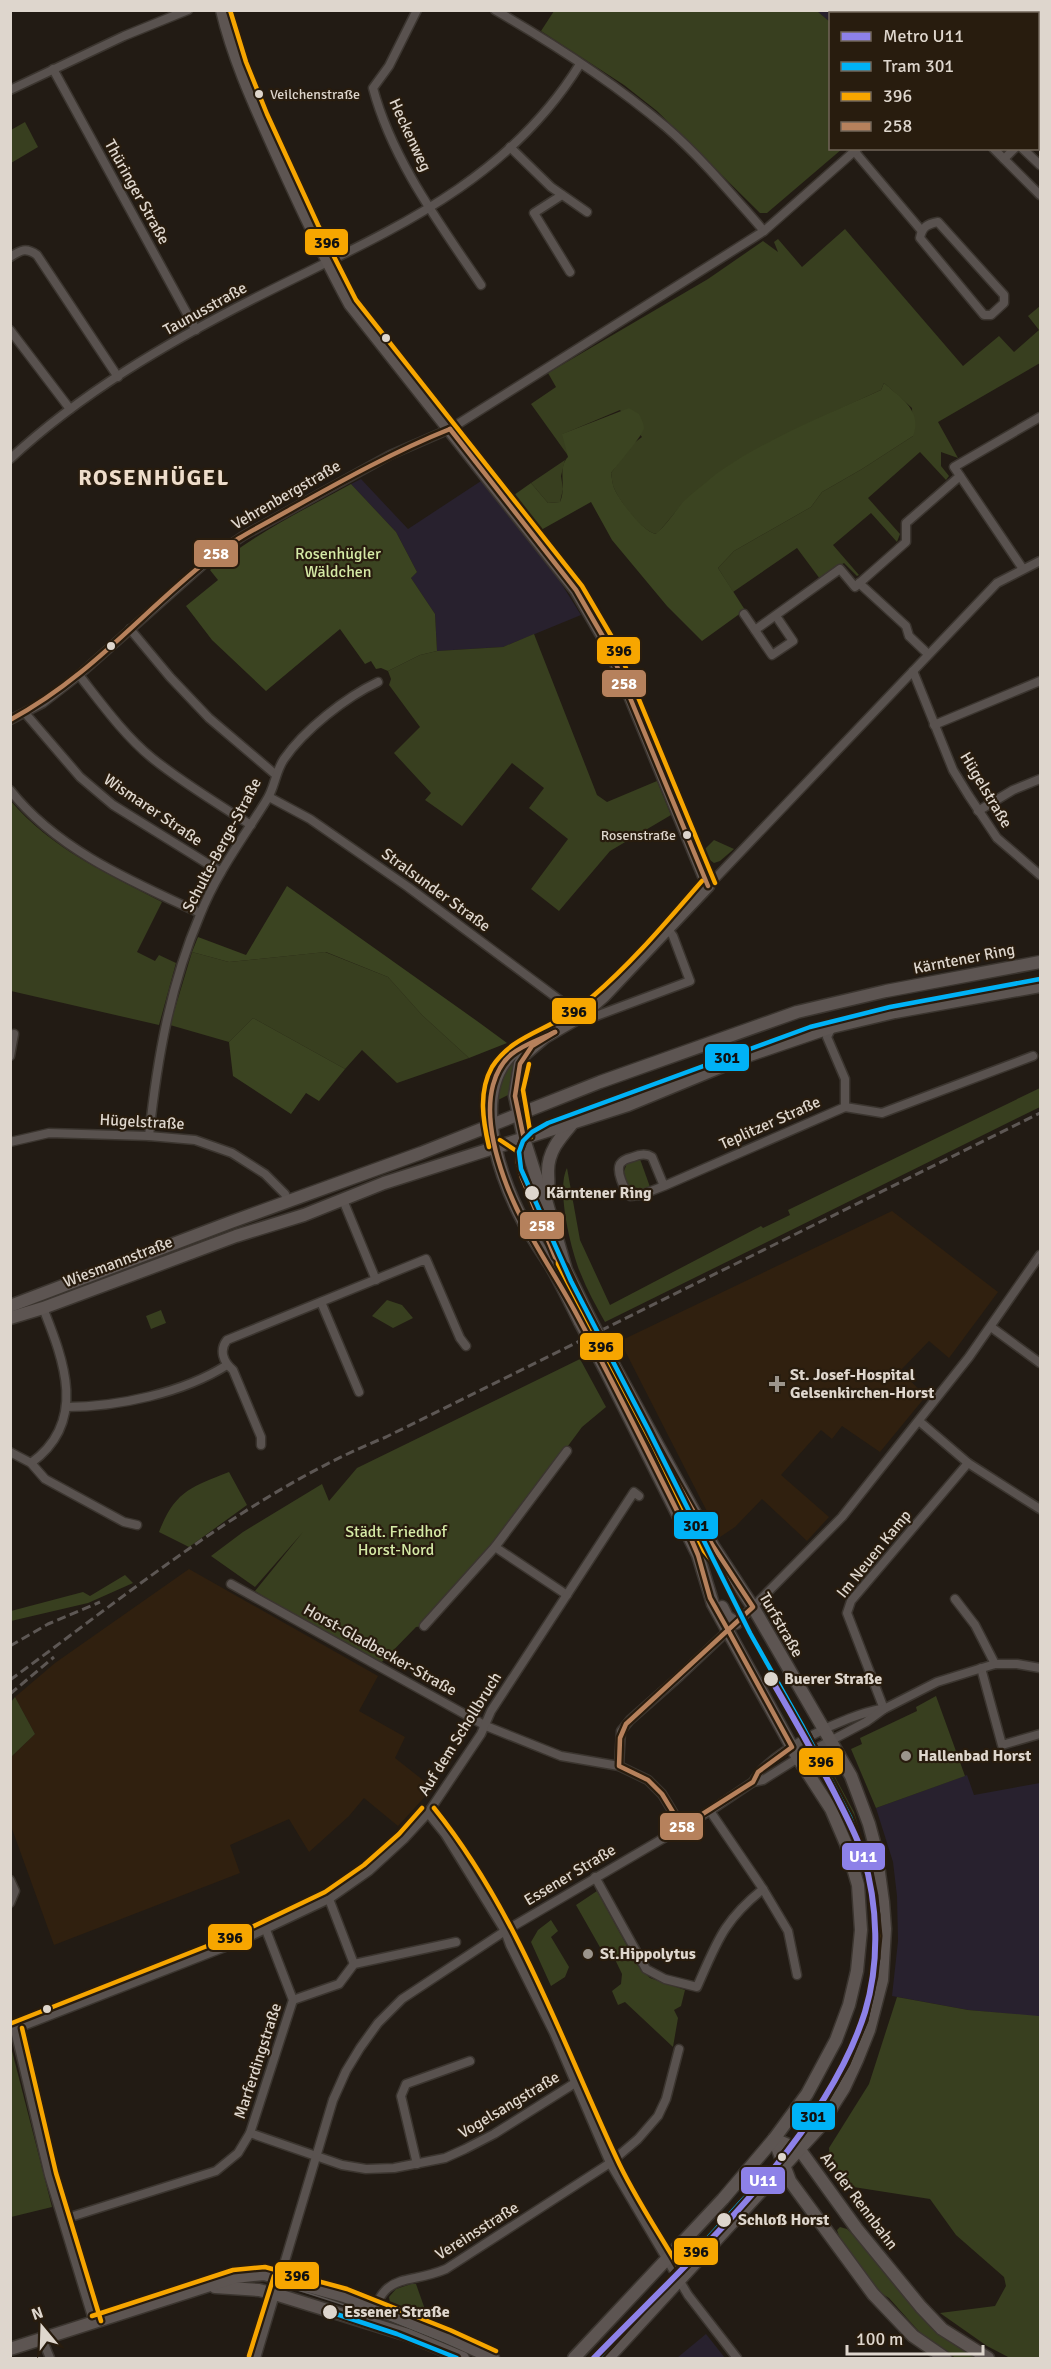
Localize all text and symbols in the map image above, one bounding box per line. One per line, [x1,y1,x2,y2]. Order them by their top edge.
legend [829,12,1039,150]
text: Metro U11 [883,25,964,47]
text: Tram 301 [883,55,954,77]
text: 396 [883,85,912,107]
place label: Veilchenstraße [270,86,360,103]
marker: Veilchenstraße [253,88,265,100]
street label: Heckenweg [384,95,436,175]
text: 258 [883,115,912,137]
street label: Thüringer Straße [100,136,174,248]
line badge: 396 [304,228,349,256]
text: 396 [314,233,340,253]
street label: Taunusstraße [160,278,250,340]
unlabelled marker [380,332,392,344]
street label: Vehrenbergstraße [228,456,344,534]
district label: ROSENHÜGEL [78,464,230,491]
line badge: 258 [193,539,239,568]
text: 258 [203,544,229,564]
park label: Rosenhügler Wäldchen [295,544,381,582]
line badge: 396 [596,636,641,665]
unlabelled marker [105,640,117,652]
text: 396 [606,641,632,661]
line badge: 258 [601,669,647,698]
text: 258 [611,674,637,694]
street label: Hügelstraße [955,748,1017,832]
street label: Wismarer Straße [100,769,206,851]
street label: Schulte-Berge-Straße [178,774,266,916]
place label: Rosenstraße [601,827,676,844]
marker: Rosenstraße [681,829,693,841]
street label: Stralsunder Straße [378,844,494,936]
street label: Kärntener Ring [912,939,1016,979]
line badge: 396 [551,997,597,1025]
text: 396 [561,1002,587,1022]
line badge: 301 [704,1043,750,1072]
text: 301 [714,1048,740,1068]
street label: Teplitzer Straße [716,1092,824,1154]
street label: Hügelstraße [99,1110,185,1134]
place label: Kärntener Ring [546,1183,652,1203]
marker: Kärntener Ring [523,1184,541,1202]
line badge: 258 [519,1211,565,1240]
text: 258 [529,1216,555,1236]
street label: Wiesmannstraße [60,1232,176,1292]
line badge: 396 [579,1332,624,1361]
text: 396 [588,1337,614,1357]
place label: St. Josef-Hospital Gelsenkirchen-Horst [790,1365,934,1403]
marker: St. Josef-Hospital Gelsenkirchen-Horst [768,1375,786,1393]
street label: Im Neuen Kamp [832,1506,916,1602]
line badge: 301 [673,1511,719,1540]
text: 301 [683,1516,709,1536]
park label: Städt. Friedhof Horst-Nord [345,1522,447,1560]
street label: Turfstraße [754,1589,808,1661]
street label: Horst-Gladbecker-Straße [300,1599,460,1701]
street label: Auf dem Schollbruch [414,1668,506,1800]
place label: Buerer Straße [784,1669,882,1689]
marker: Buerer Straße [762,1670,780,1688]
place label: Hallenbad Horst [918,1746,1031,1766]
line badge: 396 [798,1747,844,1776]
marker: Hallenbad Horst [899,1749,913,1763]
text: 396 [808,1752,834,1772]
line badge: 258 [659,1812,704,1841]
text: 258 [669,1817,695,1837]
street label: Essener Straße [520,1840,620,1910]
line badge: U11 [841,1842,886,1871]
text: U11 [849,1847,877,1867]
line badge: 396 [207,1923,253,1951]
text: 396 [217,1928,243,1948]
place label: St.Hippolytus [600,1944,696,1964]
marker: St.Hippolytus [581,1947,595,1961]
street label: Marferdingstraße [230,2000,286,2122]
unlabelled marker [41,2003,53,2015]
street label: Vogelsangstraße [455,2067,563,2143]
line badge: 301 [791,2102,836,2131]
text: 301 [800,2107,826,2127]
street label: An der Rennbahn [816,2148,902,2254]
unlabelled marker [776,2151,788,2163]
line badge: U11 [740,2166,786,2195]
text: U11 [749,2171,777,2191]
street label: Vereinsstraße [432,2197,522,2265]
place label: Schloß Horst [738,2210,829,2230]
marker: Schloß Horst [715,2211,733,2229]
line badge: 396 [673,2237,719,2266]
text: 396 [683,2242,709,2262]
line badge: 396 [274,2261,320,2290]
text: 396 [284,2266,310,2286]
north arrow [12,2297,72,2357]
text: N [29,2302,46,2325]
place label: Essener Straße [344,2302,450,2322]
marker: Essener Straße [321,2303,339,2321]
scale bar [847,2318,984,2356]
text: 100 m [856,2328,903,2350]

